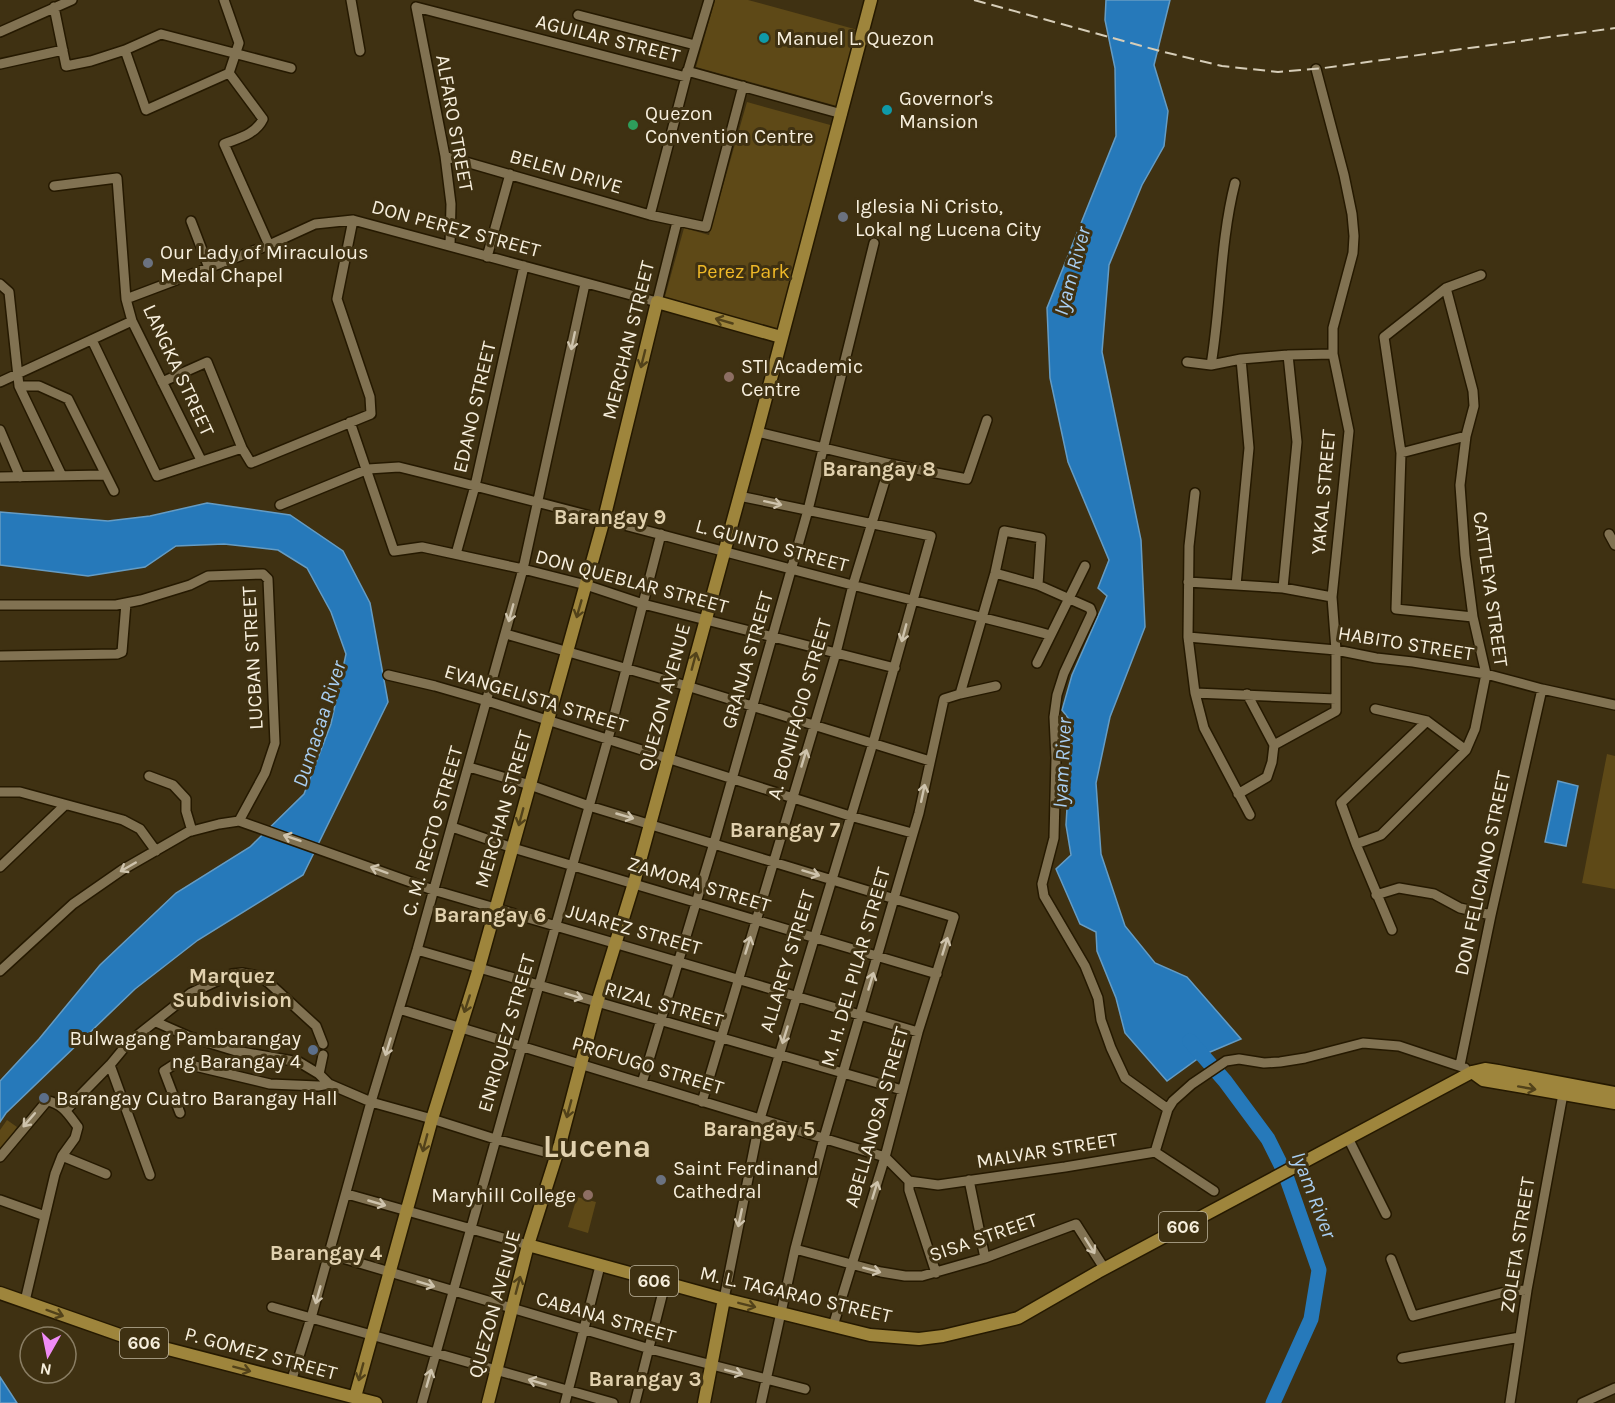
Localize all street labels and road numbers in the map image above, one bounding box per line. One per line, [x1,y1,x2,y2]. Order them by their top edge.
street label: AGUILAR STREET [533,9,682,68]
street label: ALFARO STREET [431,53,478,193]
street label: BELEN DRIVE [507,144,625,199]
street label: DON PEREZ STREET [369,195,543,262]
street label: MERCHAN STREET [598,258,659,422]
street label: LANGKA STREET [138,301,219,440]
street label: EDANO STREET [448,339,501,475]
street label: YAKAL STREET [1307,428,1340,556]
street label: CATTLEYA STREET [1468,510,1513,668]
street label: L. GUINTO STREET [693,514,851,577]
street label: DON QUEBLAR STREET [533,545,731,618]
street label: LUCBAN STREET [237,586,268,730]
street label: GRANJA STREET [717,589,778,731]
street label: A. BONIFACIO STREET [763,616,836,802]
street label: QUEZON AVENUE [634,621,695,773]
street label: HABITO STREET [1336,621,1476,666]
street label: EVANGELISTA STREET [441,660,630,737]
street label: MERCHAN STREET [470,728,537,891]
street label: C. M. RECTO STREET [397,743,468,919]
street label: DON FELICIANO STREET [1450,769,1515,978]
street label: ZAMORA STREET [624,852,773,917]
street label: M. H. DEL PILAR STREET [816,865,895,1070]
street label: ALLAREY STREET [755,887,820,1035]
street label: JUAREZ STREET [564,899,704,960]
street label: ENRIQUEZ STREET [473,951,540,1115]
street label: RIZAL STREET [602,977,726,1032]
street label: ABELLANOSA STREET [840,1024,913,1210]
street label: PROFUGO STREET [569,1032,726,1099]
street label: MALVAR STREET [975,1128,1119,1173]
street label: ZOLETA STREET [1495,1175,1540,1315]
street label: SISA STREET [926,1208,1040,1267]
road number: 606 [1159,1212,1207,1242]
street label: QUEZON AVENUE [464,1228,525,1380]
street label: M. L. TAGARAO STREET [698,1261,894,1328]
road number: 606 [630,1266,678,1296]
street label: CABANA STREET [533,1287,678,1348]
street label: P. GOMEZ STREET [182,1322,340,1385]
road number: 606 [120,1328,168,1358]

